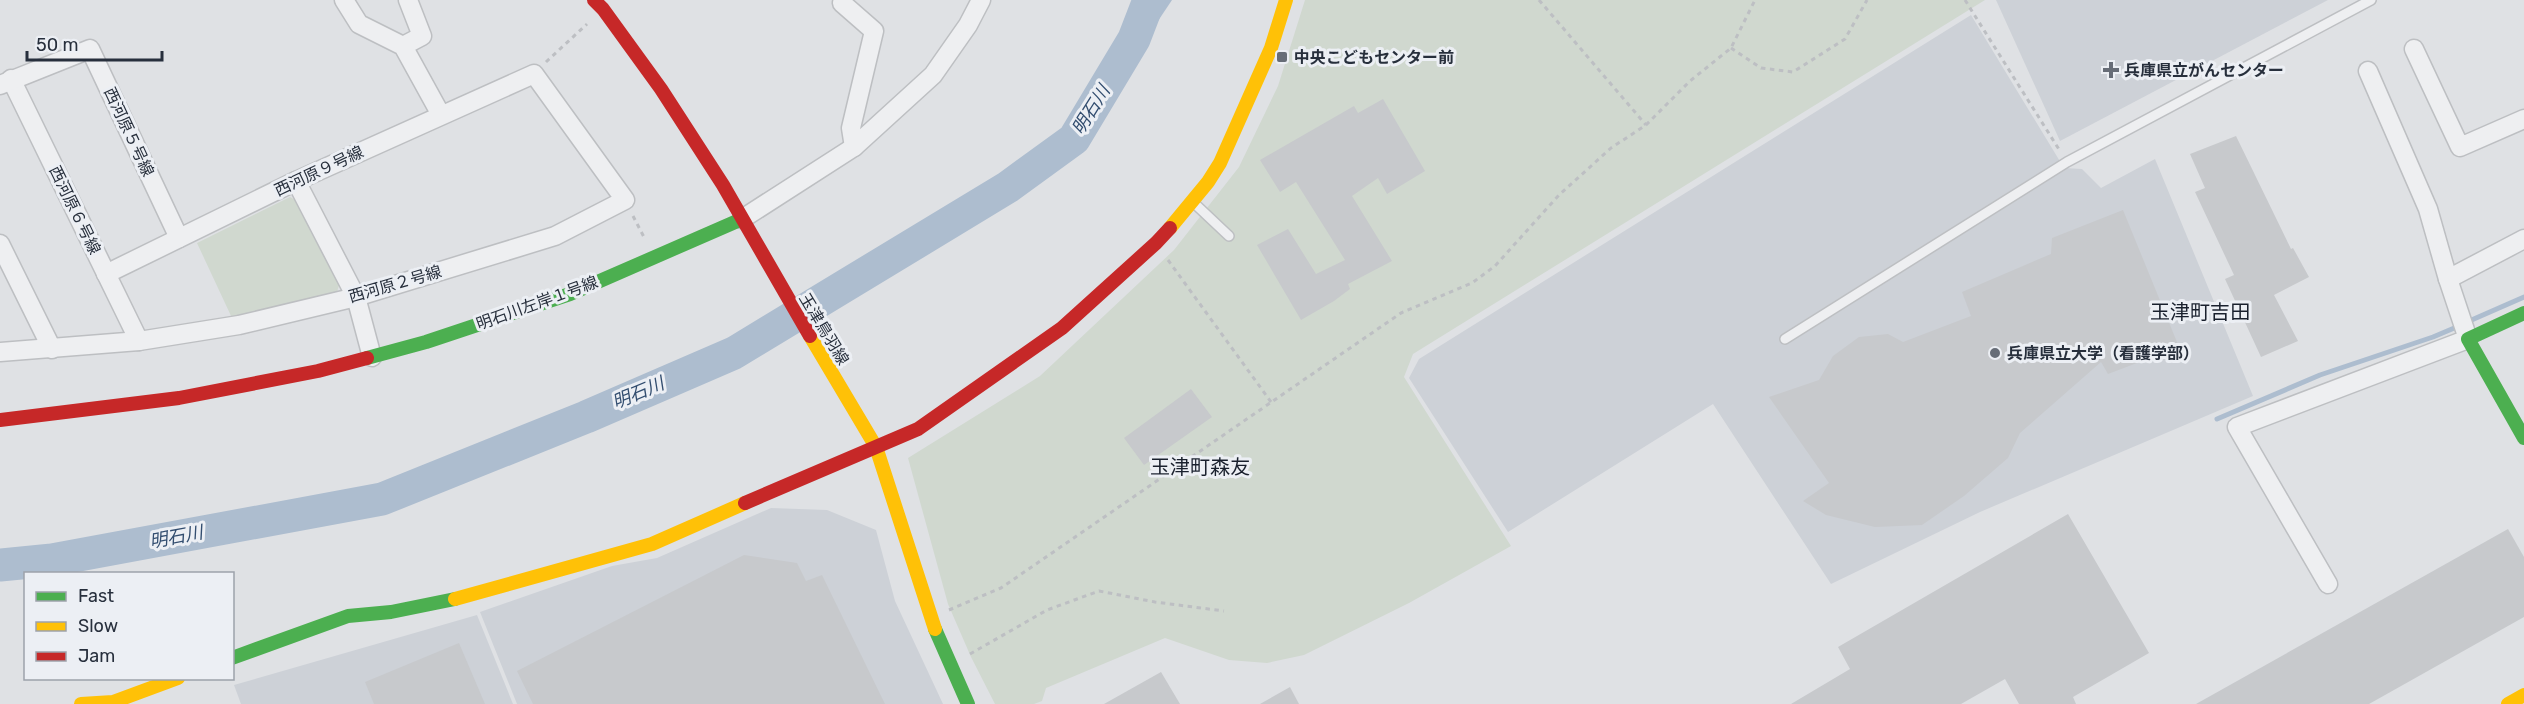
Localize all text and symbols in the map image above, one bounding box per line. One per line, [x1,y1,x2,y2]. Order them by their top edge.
scale bar [27,24,162,62]
text: 50 m [36,34,79,56]
place label: 中央こどもセンター前 [1294,48,1454,67]
marker: 中央こどもセンター前 [1275,50,1289,64]
marker: 兵庫県立がんセンター [2102,61,2120,79]
place label: 兵庫県立がんセンター [2124,61,2284,80]
water label: 明石川 [1067,80,1116,139]
street label: 西河原５号線 [100,84,158,180]
street label: 西河原９号線 [271,142,367,200]
street label: 西河原６号線 [45,163,105,257]
street label: 西河原２号線 [346,262,444,306]
street label: 明石川左岸１号線 [474,272,600,334]
street label: 玉津鳥羽線 [795,290,853,368]
district label: 玉津町吉田 [2150,300,2250,324]
place label: 兵庫県立大学（看護学部） [2007,344,2199,363]
marker: 兵庫県立大学（看護学部） [1988,346,2002,360]
water label: 明石川 [609,372,669,414]
district label: 玉津町森友 [1150,455,1250,479]
water label: 明石川 [147,521,207,553]
legend [24,572,234,680]
text: Fast [78,585,114,607]
text: Slow [78,615,118,637]
text: Jam [78,645,115,667]

